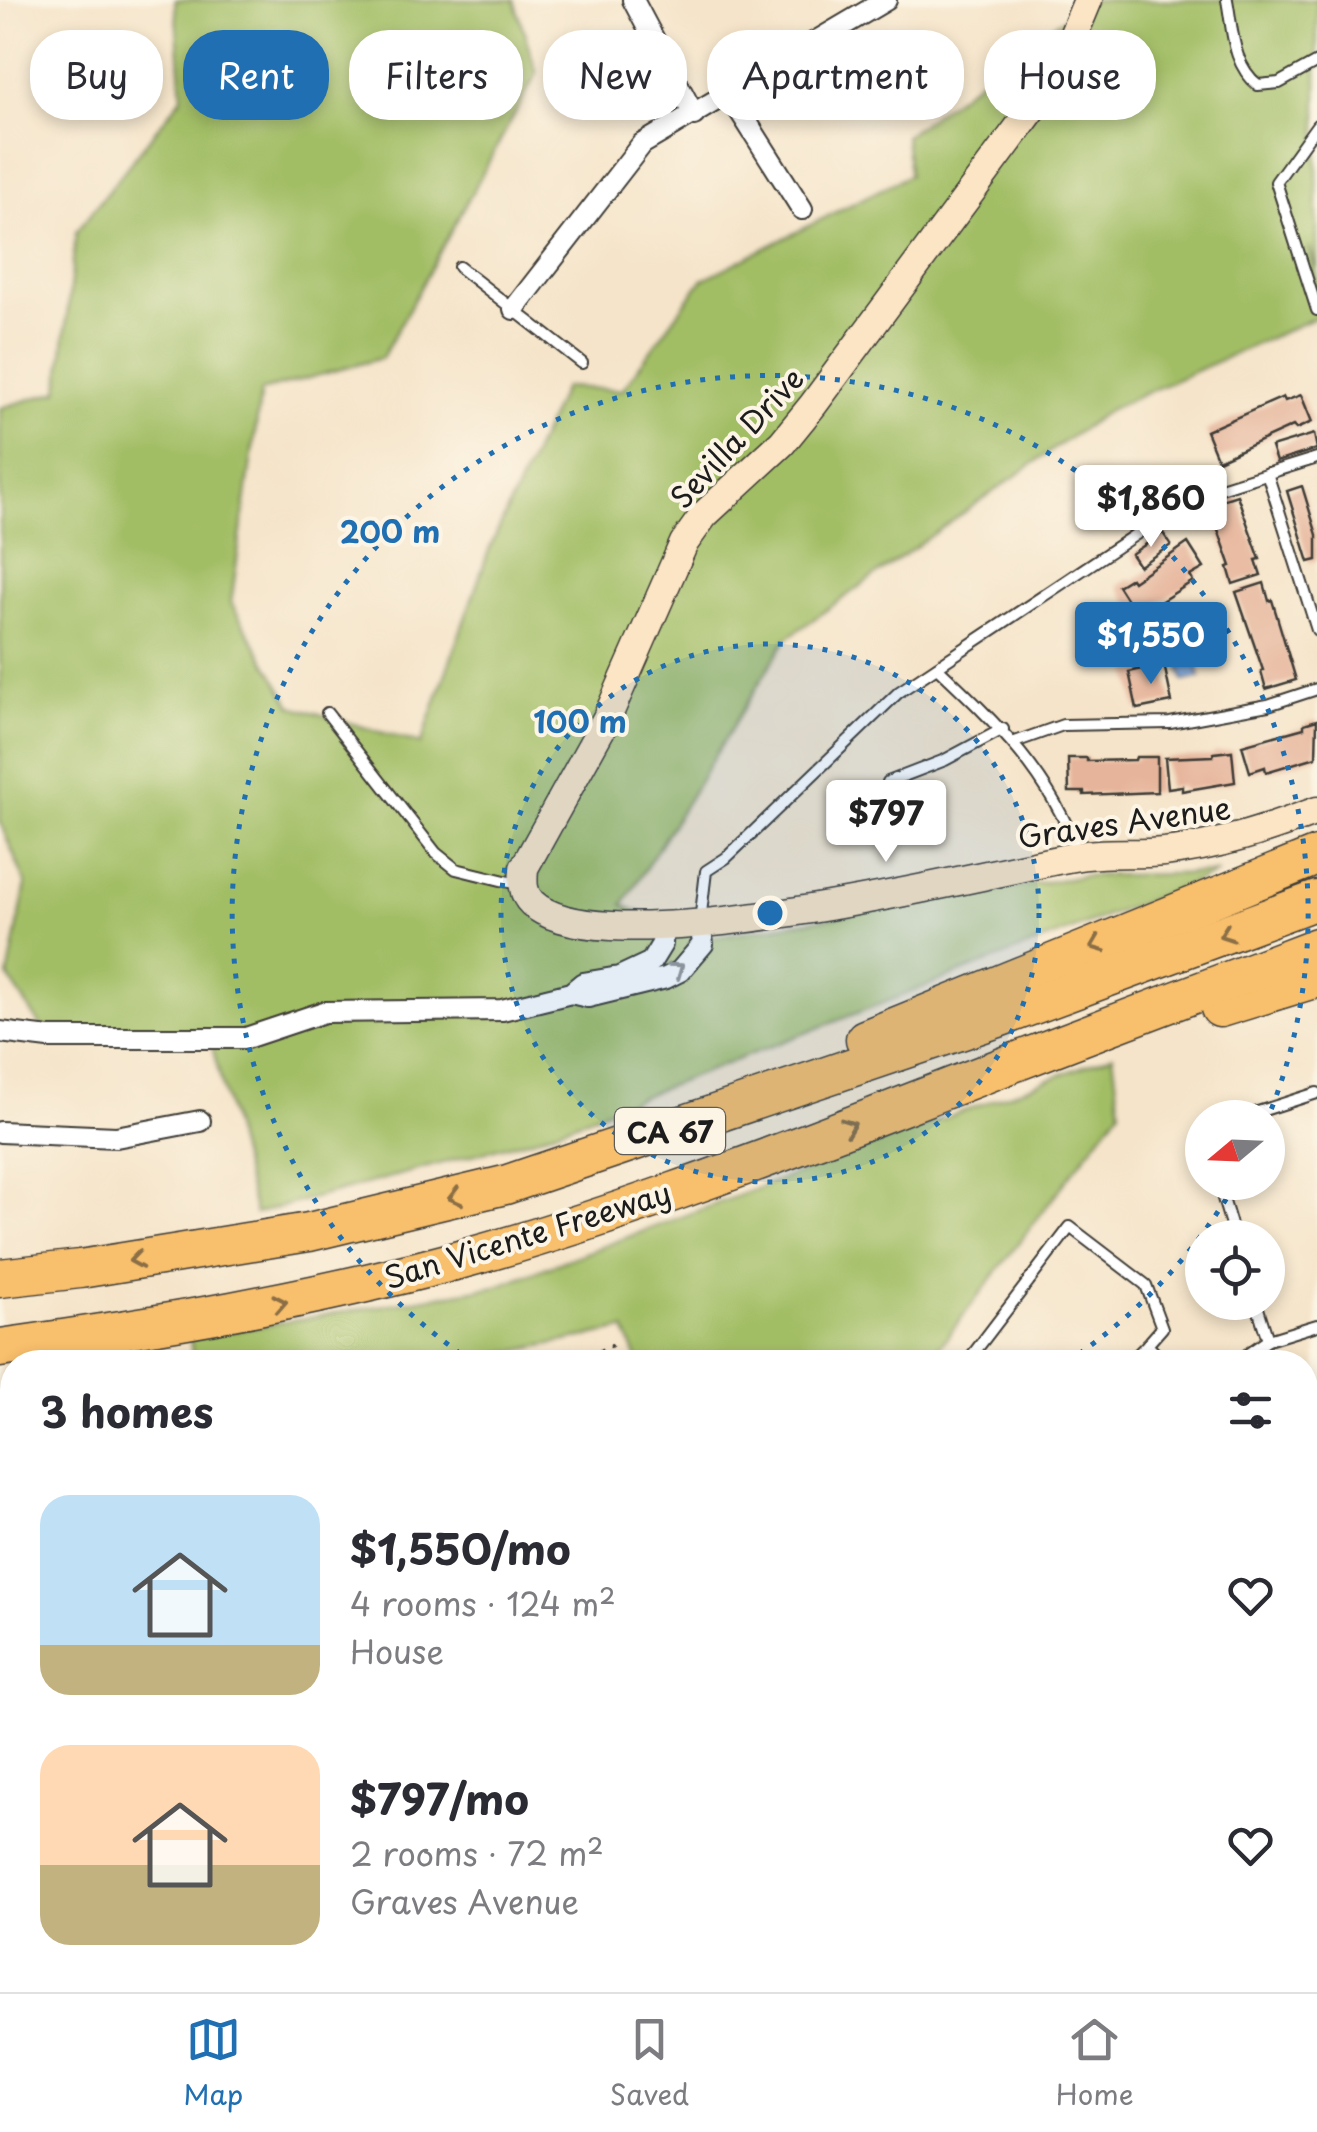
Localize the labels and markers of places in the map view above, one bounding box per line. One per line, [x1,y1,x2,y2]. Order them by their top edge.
pin: $1,860 [1070,465,1232,550]
pin: $1,550 [1070,602,1232,687]
pin: $797 [827,780,945,865]
centre of rings [752,895,788,931]

